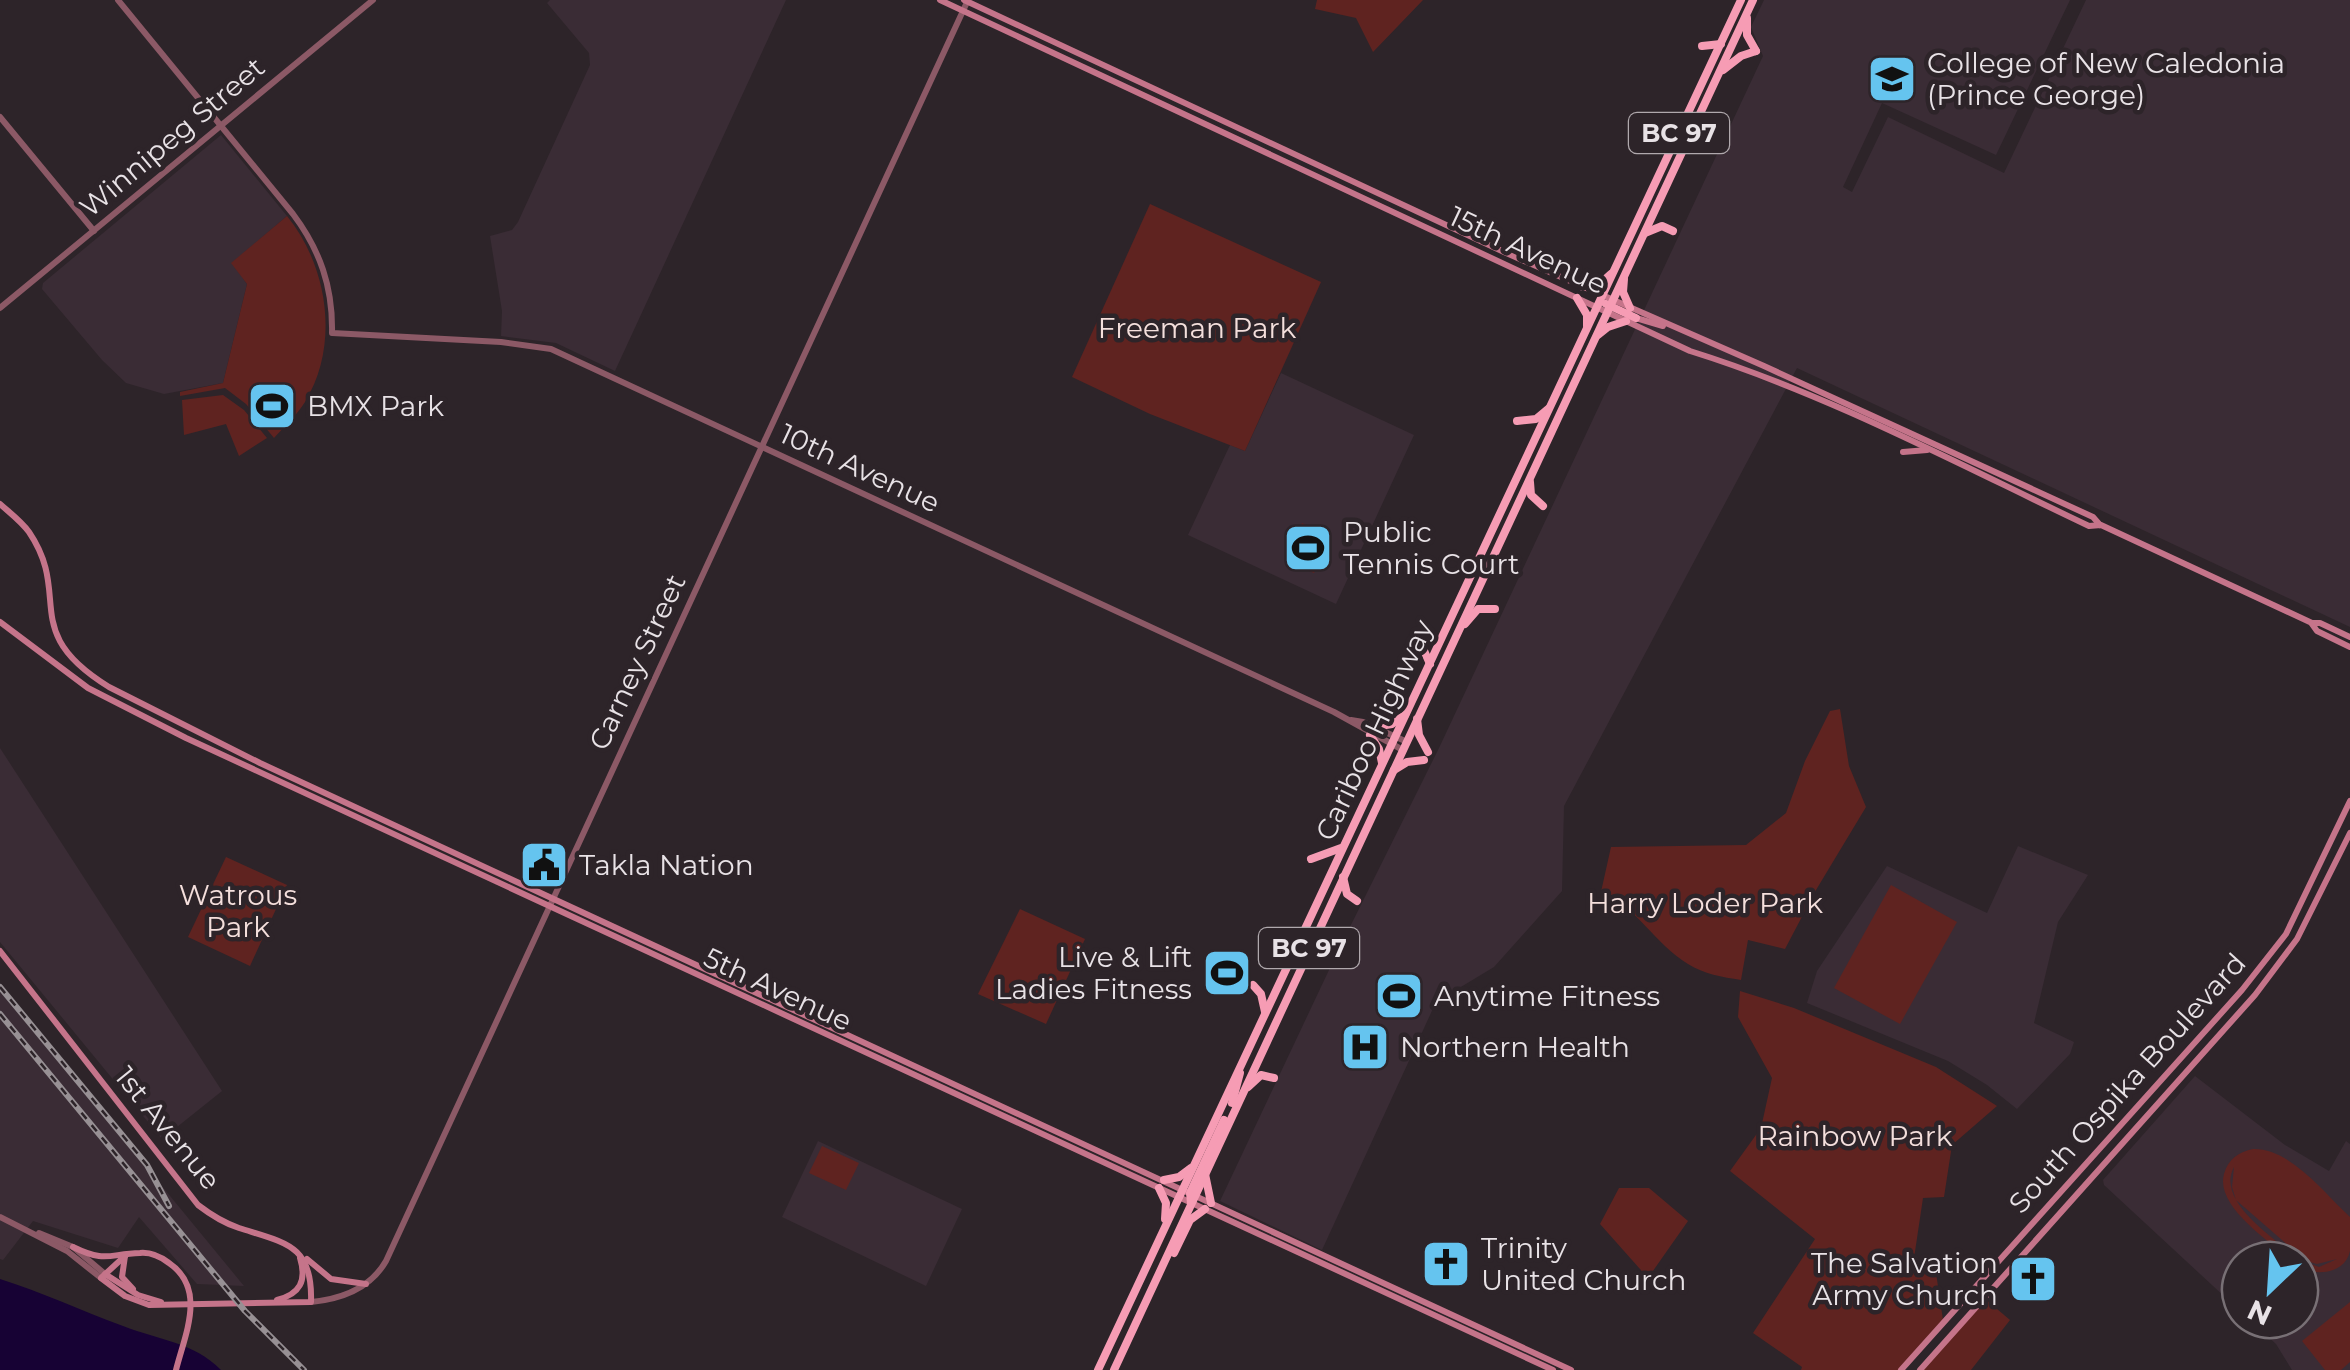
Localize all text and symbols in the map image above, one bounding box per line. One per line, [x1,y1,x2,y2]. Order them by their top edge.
place label: College of New Caledonia (Prince George) [1927,46,2285,112]
street label: Winnipeg Street [73,50,271,224]
school or university icon: College of New Caledonia (Prince George) [1866,53,1918,105]
road number: BC 97 [1629,113,1729,153]
street label: 15th Avenue [1444,199,1612,301]
park label: Freeman Park [1098,311,1297,345]
sports icon: BMX Park [246,380,298,432]
place label: BMX Park [307,389,444,423]
street label: 10th Avenue [775,416,945,520]
place label: Public Tennis Court [1343,515,1519,581]
sports icon: Public Tennis Court [1282,522,1334,574]
street label: Carney Street [581,569,693,755]
street label: Cariboo Highway [1308,614,1440,846]
public building icon: Takla Nation [518,839,570,891]
place label: Takla Nation [579,848,754,882]
park label: Watrous Park [179,878,297,944]
park label: Harry Loder Park [1587,886,1823,920]
road number: BC 97 [1259,928,1359,968]
street label: 5th Avenue [699,940,857,1038]
place label: Live & Lift Ladies Fitness [995,940,1192,1006]
street label: South Ospika Boulevard [2001,946,2253,1220]
sports icon: Live & Lift Ladies Fitness [1201,947,1253,999]
sports icon: Anytime Fitness [1373,970,1425,1022]
place label: Anytime Fitness [1434,979,1660,1013]
hospital icon: Northern Health [1339,1021,1391,1073]
place label: Northern Health [1400,1030,1630,1064]
street label: 1st Avenue [108,1060,228,1196]
park label: Rainbow Park [1757,1119,1953,1153]
place label: Trinity United Church [1481,1231,1686,1297]
church icon: Trinity United Church [1420,1238,1472,1290]
north arrow [2220,1240,2320,1340]
place label: The Salvation Army Church [1811,1246,1998,1312]
church icon: The Salvation Army Church [2007,1253,2059,1305]
text: N [2242,1292,2277,1333]

